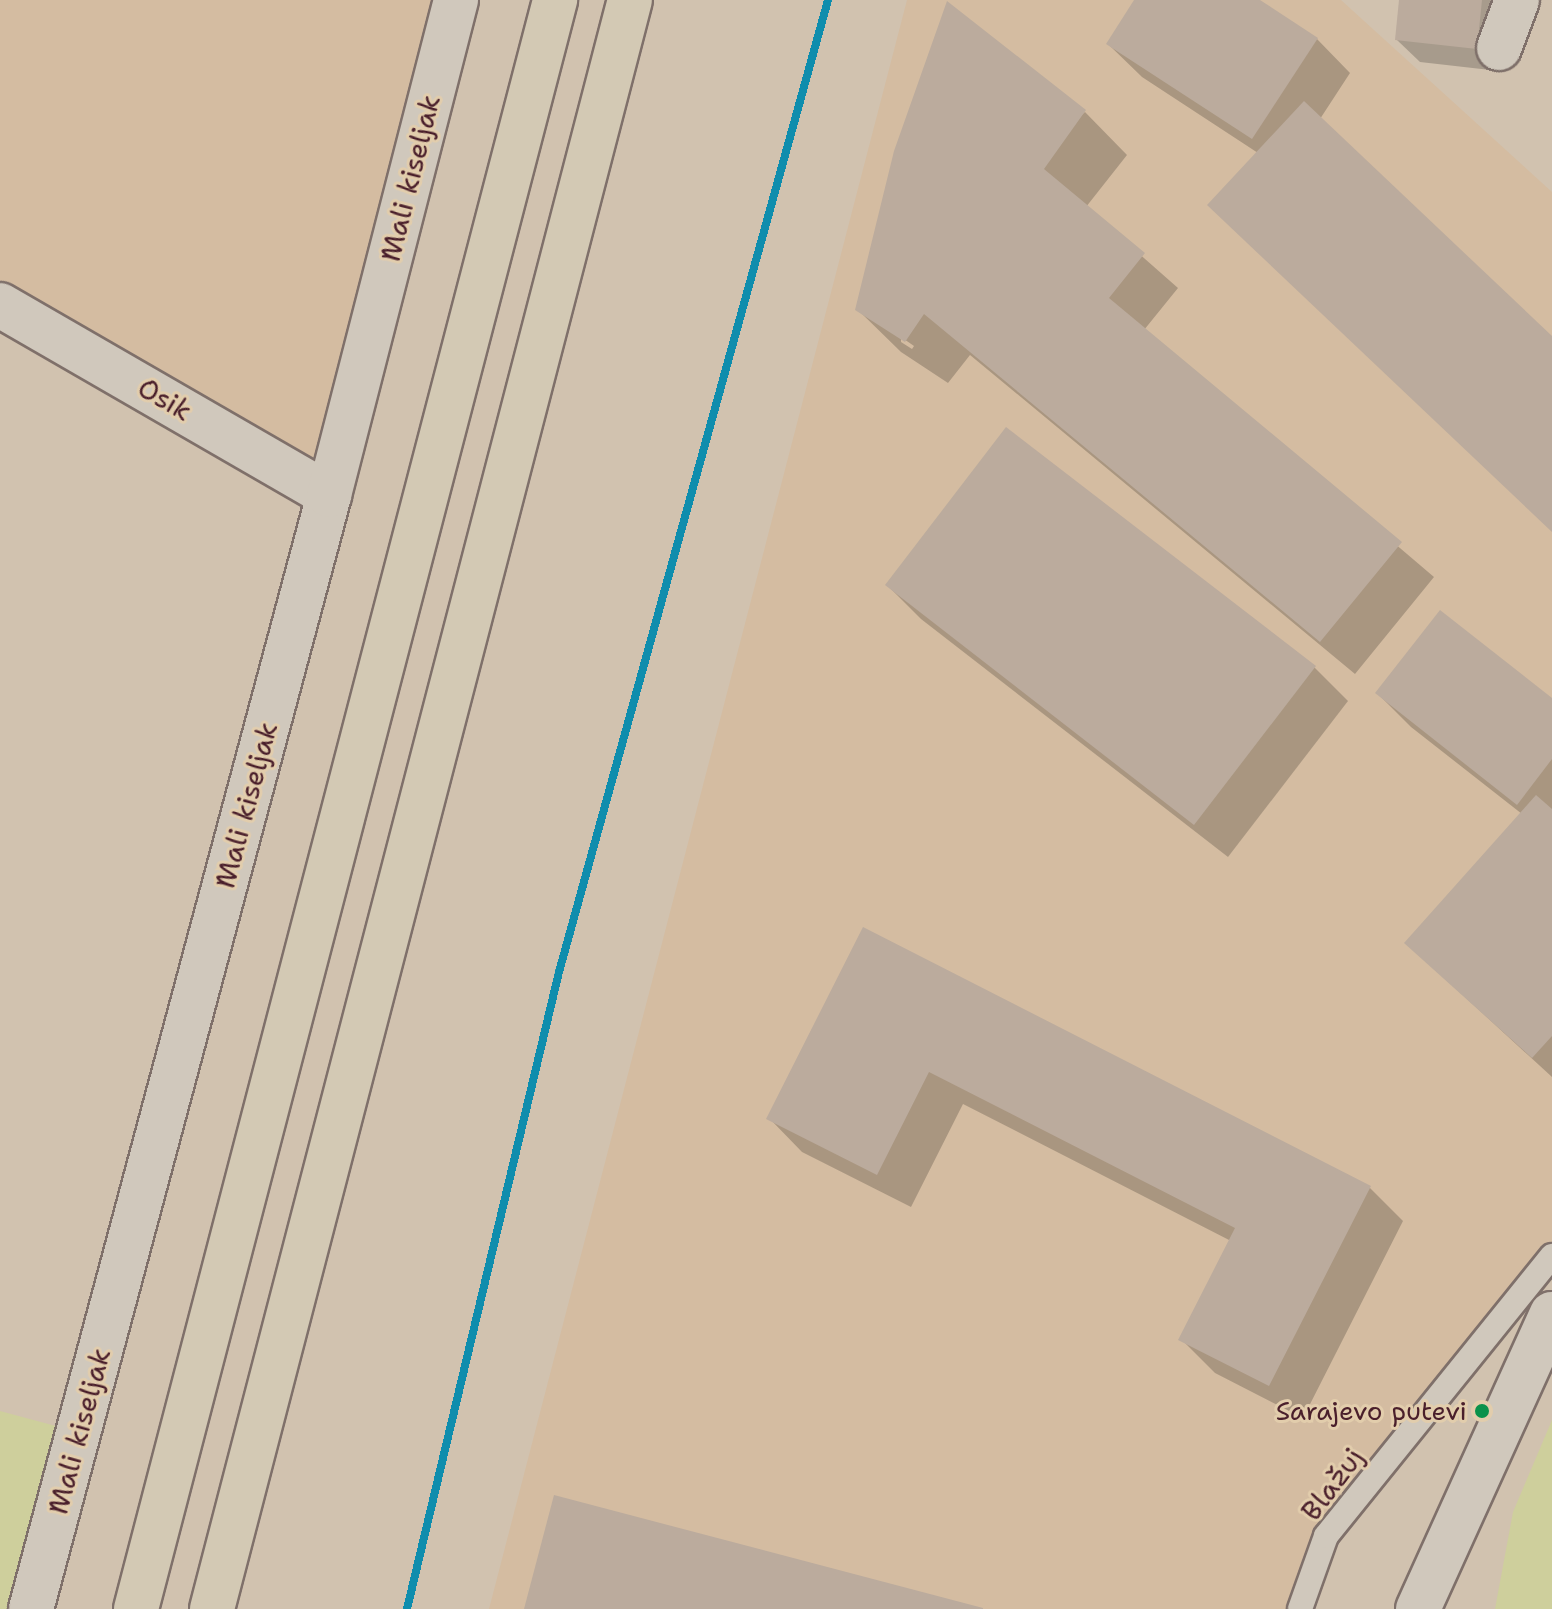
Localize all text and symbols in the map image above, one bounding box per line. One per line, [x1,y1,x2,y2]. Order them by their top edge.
street label: Mali kiseljak [373,91,447,265]
street label: Osik [132,370,198,428]
street label: Mali kiseljak [208,718,284,892]
street label: Mali kiseljak [41,1344,117,1518]
place label: Sarajevo putevi [1276,1395,1467,1427]
marker: Sarajevo putevi [1474,1403,1490,1419]
street label: Blažuj [1294,1441,1370,1527]

